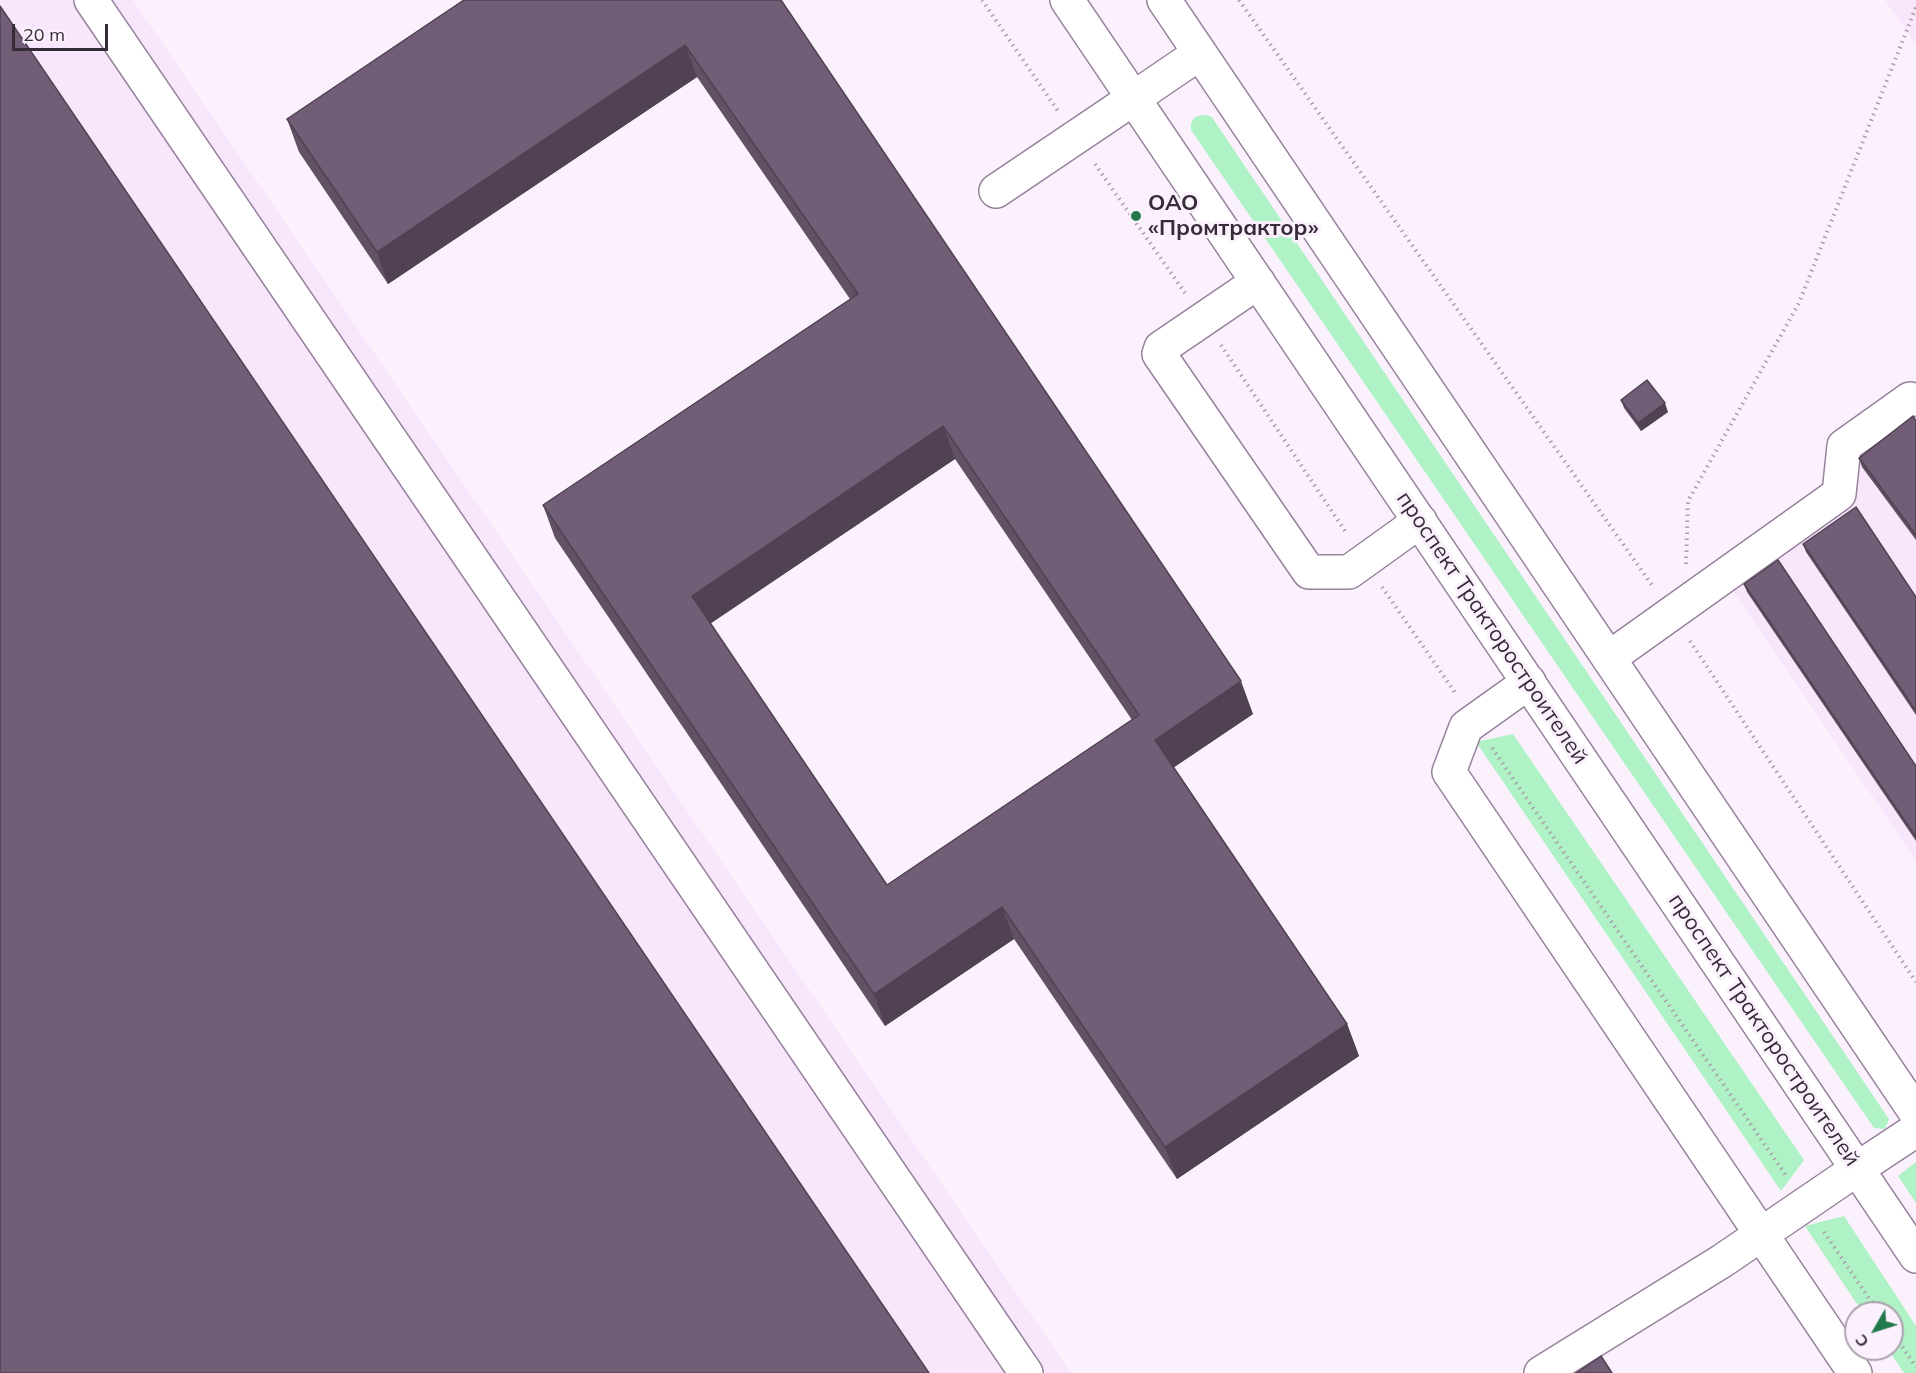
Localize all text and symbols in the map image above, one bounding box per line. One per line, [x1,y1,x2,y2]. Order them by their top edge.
scale bar [15,12,111,50]
text: 20 m [23,23,65,46]
place label: ОАО «Промтрактор» [1148,190,1319,242]
marker: ОАО «Промтрактор» [1129,209,1143,223]
street label: проспект Тракторостроителей [1391,487,1593,769]
street label: проспект Тракторостроителей [1663,889,1865,1171]
north arrow [1844,1301,1904,1361]
text: С [1850,1331,1873,1352]

